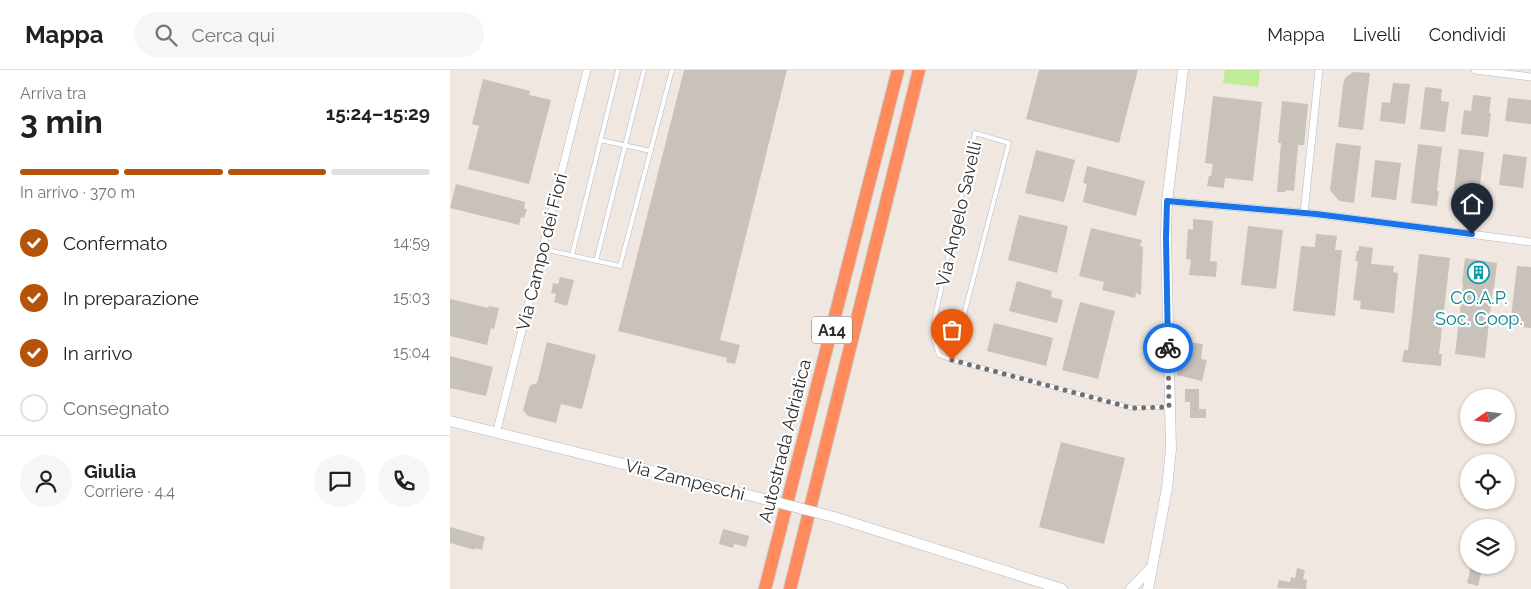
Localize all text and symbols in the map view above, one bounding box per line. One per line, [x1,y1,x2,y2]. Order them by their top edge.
search box [134,12,484,57]
text: Mappa [25,20,104,49]
icon: search [152,21,180,49]
text: Cerca qui [192,24,275,46]
text: Mappa [1267,24,1325,45]
text: Livelli [1353,24,1401,45]
text: Condividi [1429,24,1506,45]
text: Arriva tra [20,84,86,103]
text: 15:24–15:29 [326,102,430,124]
text: 3 min [20,103,103,140]
street label: Via Angelo Savelli [932,139,985,289]
street label: Via Campo dei Fiori [512,171,571,333]
text: In arrivo · 370 m [20,183,135,202]
pin [1451,183,1493,234]
icon: home [1458,190,1486,218]
icon: check [20,229,48,257]
text: Confermato [63,232,167,254]
text: 14:59 [393,233,430,252]
building icon: CO.A.P. Soc. Coop. [1467,261,1491,285]
icon: check [20,284,48,312]
text: In preparazione [63,287,199,309]
place label: CO.A.P. Soc. Coop. [1435,287,1523,329]
text: 15:03 [393,288,430,307]
pin [931,309,973,360]
road number: A14 [812,316,852,344]
icon: bag [938,316,966,344]
courier [1143,323,1193,373]
icon: bike [1154,334,1182,362]
icon: check [20,339,48,367]
text: In arrivo [63,342,133,364]
text: 15:04 [393,343,430,362]
street label: Autostrada Adriatica [754,357,815,525]
north arrow [1460,389,1515,444]
map controls [1460,389,1515,574]
text: Consegnato [63,397,169,419]
street label: Via Zampeschi [623,454,747,505]
button: locate [1460,454,1515,509]
button: person [20,455,72,507]
button: chat [314,455,366,507]
button: phone [378,455,430,507]
text: Giulia [84,460,136,482]
text: Corriere · 4.4 [84,482,175,501]
button: layers [1460,519,1515,574]

